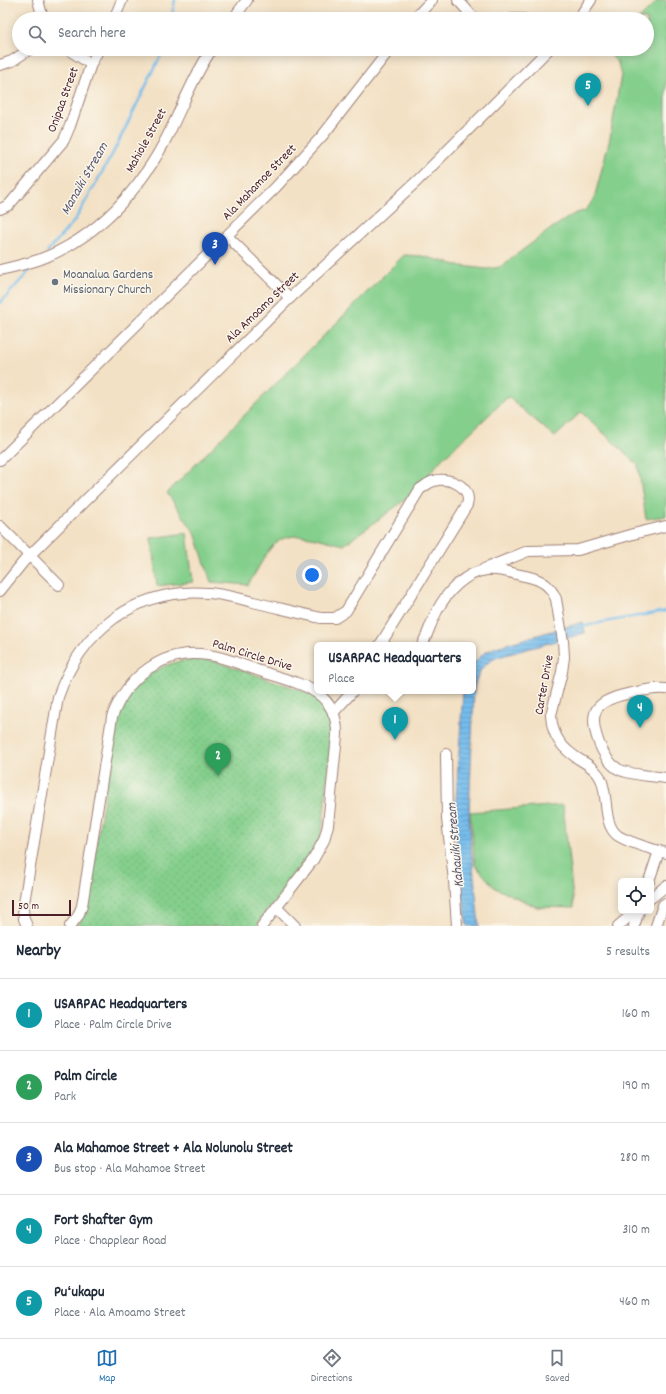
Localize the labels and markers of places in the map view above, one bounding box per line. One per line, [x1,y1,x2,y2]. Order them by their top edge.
pin: 5 [575,73,601,106]
pin: 3 [202,232,228,265]
place label: Moanalua Gardens Missionary Church [63,266,153,300]
marker: Moanalua Gardens Missionary Church [50,277,60,287]
pin: 4 [627,695,653,728]
pin: 1 [382,707,408,740]
pin: 2 [205,743,231,776]

